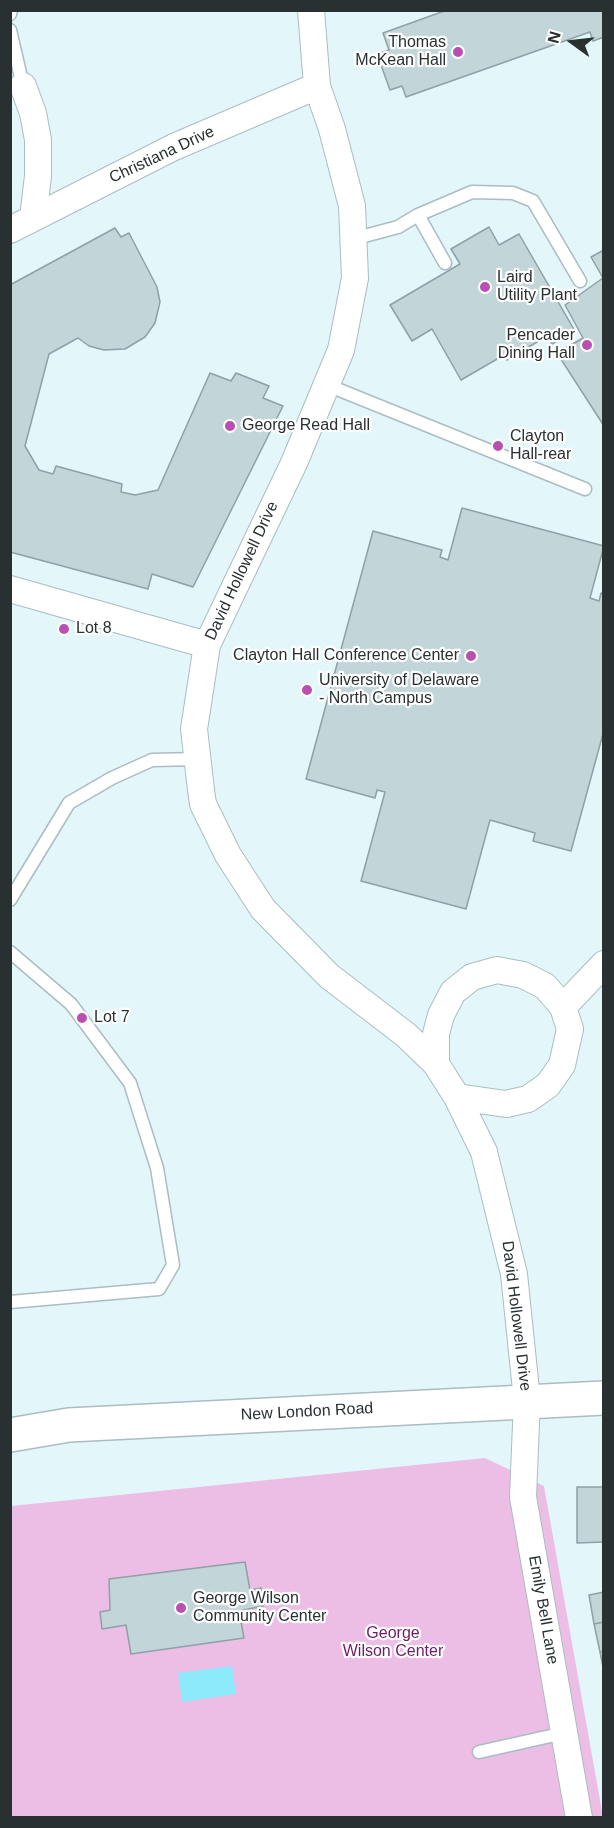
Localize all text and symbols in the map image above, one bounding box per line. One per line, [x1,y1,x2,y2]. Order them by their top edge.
north arrow [542,12,602,72]
text: N [544,29,564,45]
place label: Thomas McKean Hall [355,33,446,71]
marker: Thomas McKean Hall [451,45,465,59]
street label: Christiana Drive [106,122,218,188]
place label: Laird Utility Plant [497,268,577,306]
marker: Laird Utility Plant [478,280,492,294]
place label: Pencader Dining Hall [498,326,575,364]
marker: Pencader Dining Hall [580,338,594,352]
place label: George Read Hall [242,416,370,436]
marker: George Read Hall [223,419,237,433]
place label: Clayton Hall-rear [510,427,571,465]
marker: Clayton Hall-rear [491,439,505,453]
street label: David Hollowell Drive [201,498,283,644]
place label: Lot 8 [76,619,112,639]
marker: Lot 8 [57,622,71,636]
place label: Clayton Hall Conference Center [233,646,459,666]
marker: Clayton Hall Conference Center [464,649,478,663]
place label: University of Delaware - North Campus [319,671,479,709]
marker: University of Delaware - North Campus [300,683,314,697]
place label: Lot 7 [94,1008,130,1028]
marker: Lot 7 [75,1011,89,1025]
street label: David Hollowell Drive [497,1240,535,1392]
street label: New London Road [240,1399,374,1425]
street label: Emily Bell Lane [524,1554,562,1666]
place label: George Wilson Community Center [193,1589,326,1627]
marker: George Wilson Community Center [174,1601,188,1615]
park label: George Wilson Center [343,1624,443,1662]

